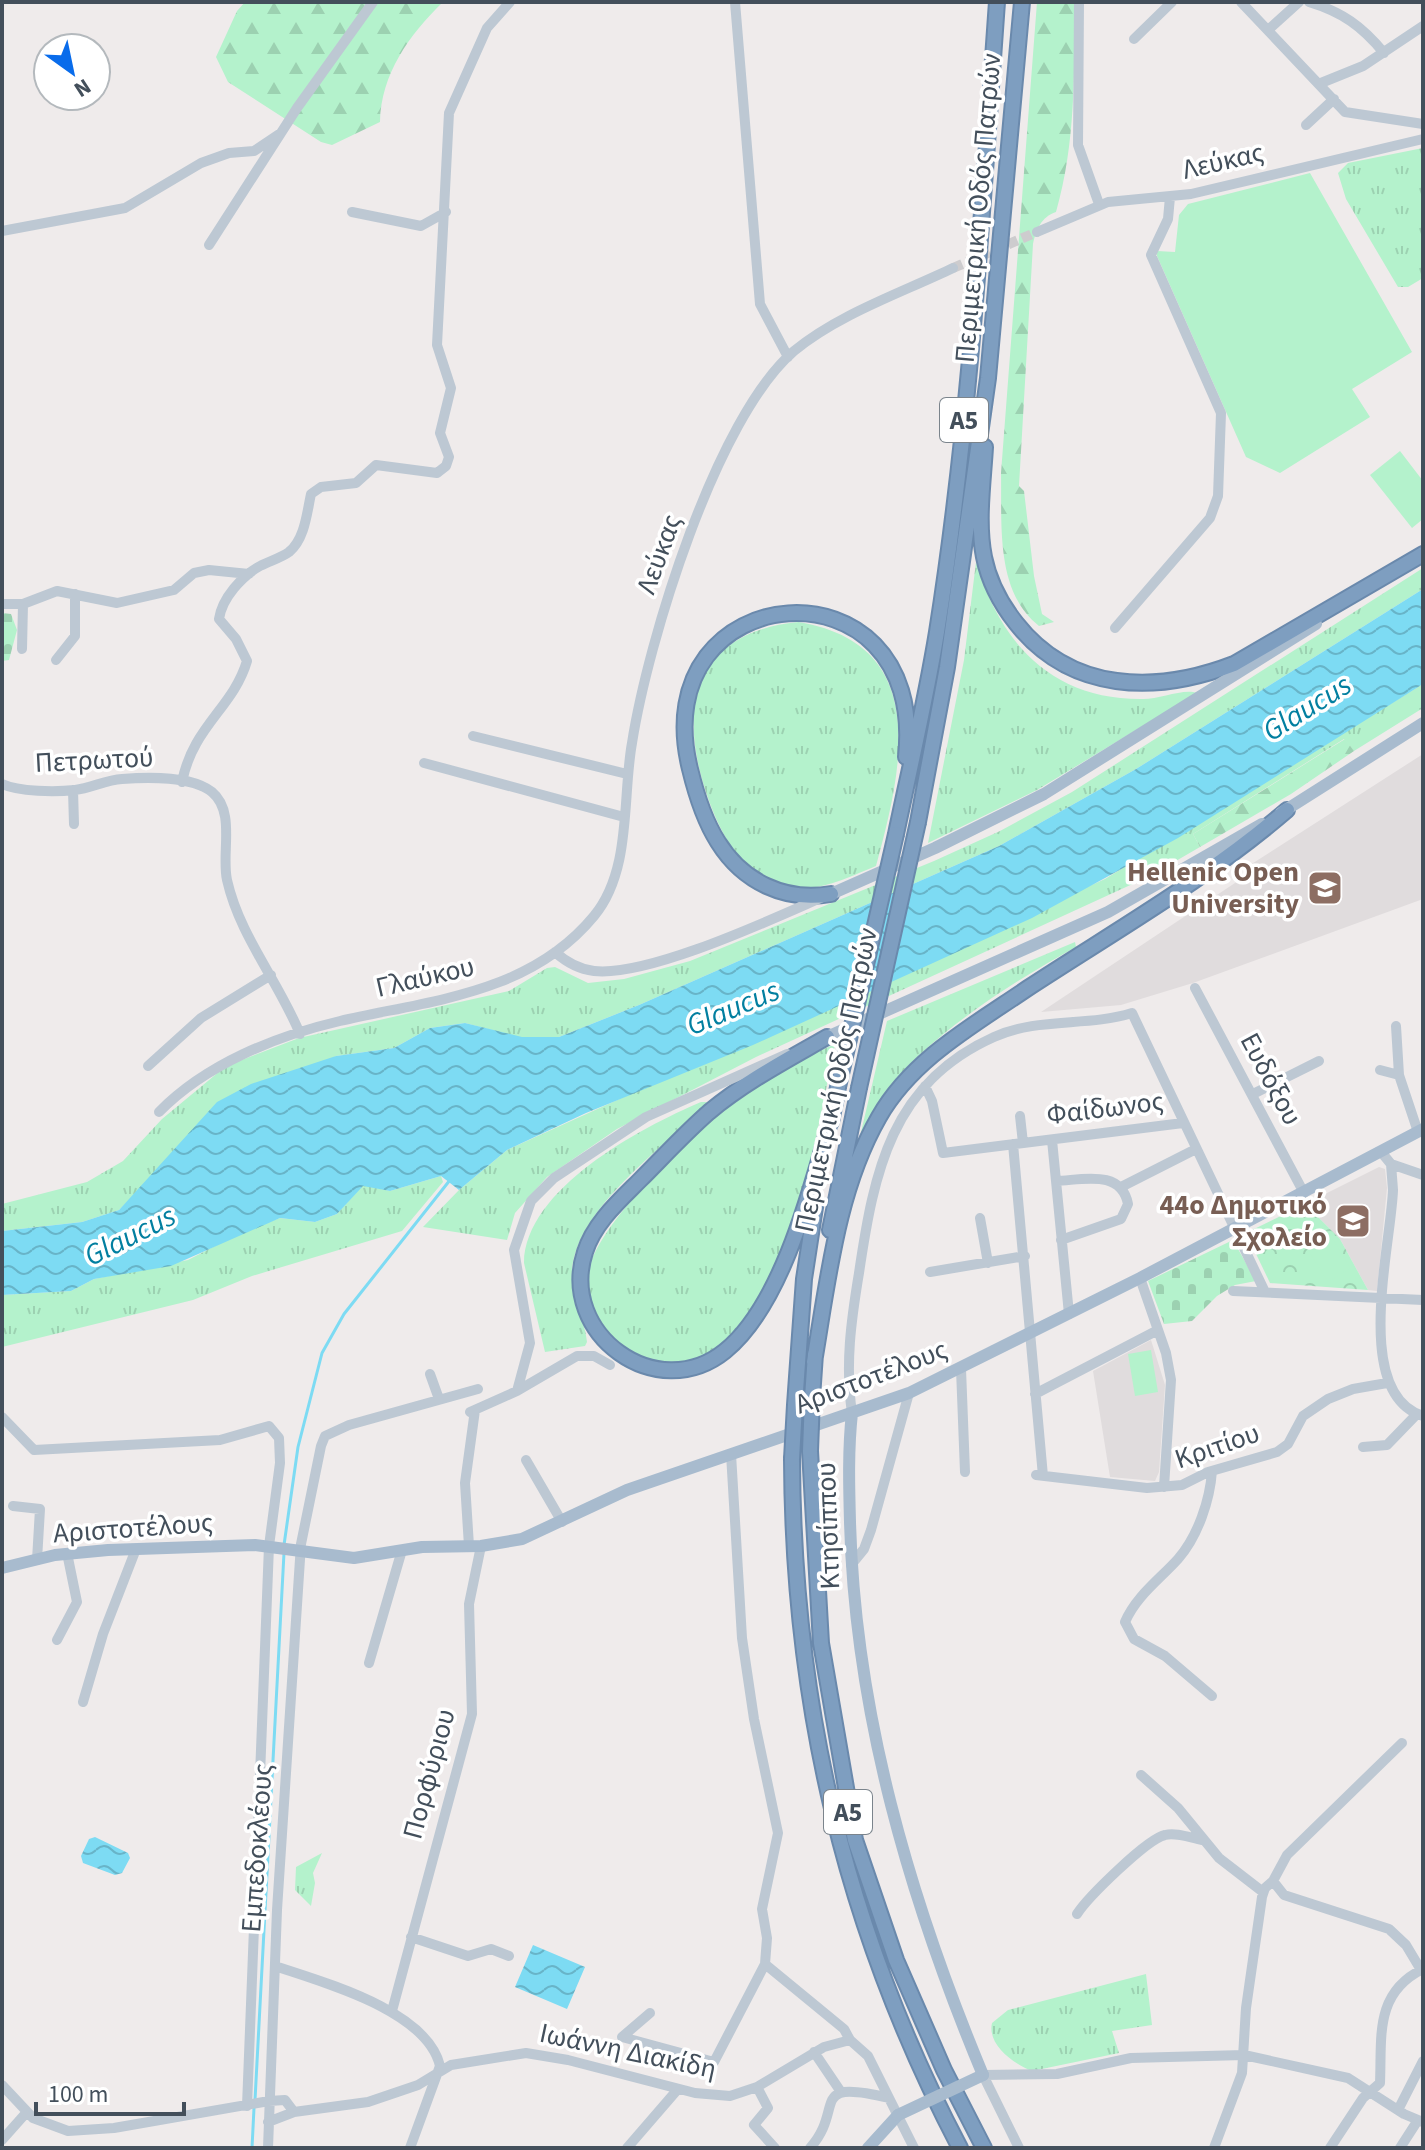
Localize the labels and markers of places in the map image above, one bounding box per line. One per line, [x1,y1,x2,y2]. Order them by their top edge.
place label: Hellenic Open University [1127,852,1299,924]
school or university icon: Hellenic Open University [1306,869,1344,907]
place label: 44ο Δημοτικό Σχολείο [1160,1185,1327,1257]
school or university icon: 44ο Δημοτικό Σχολείο [1334,1202,1372,1240]

